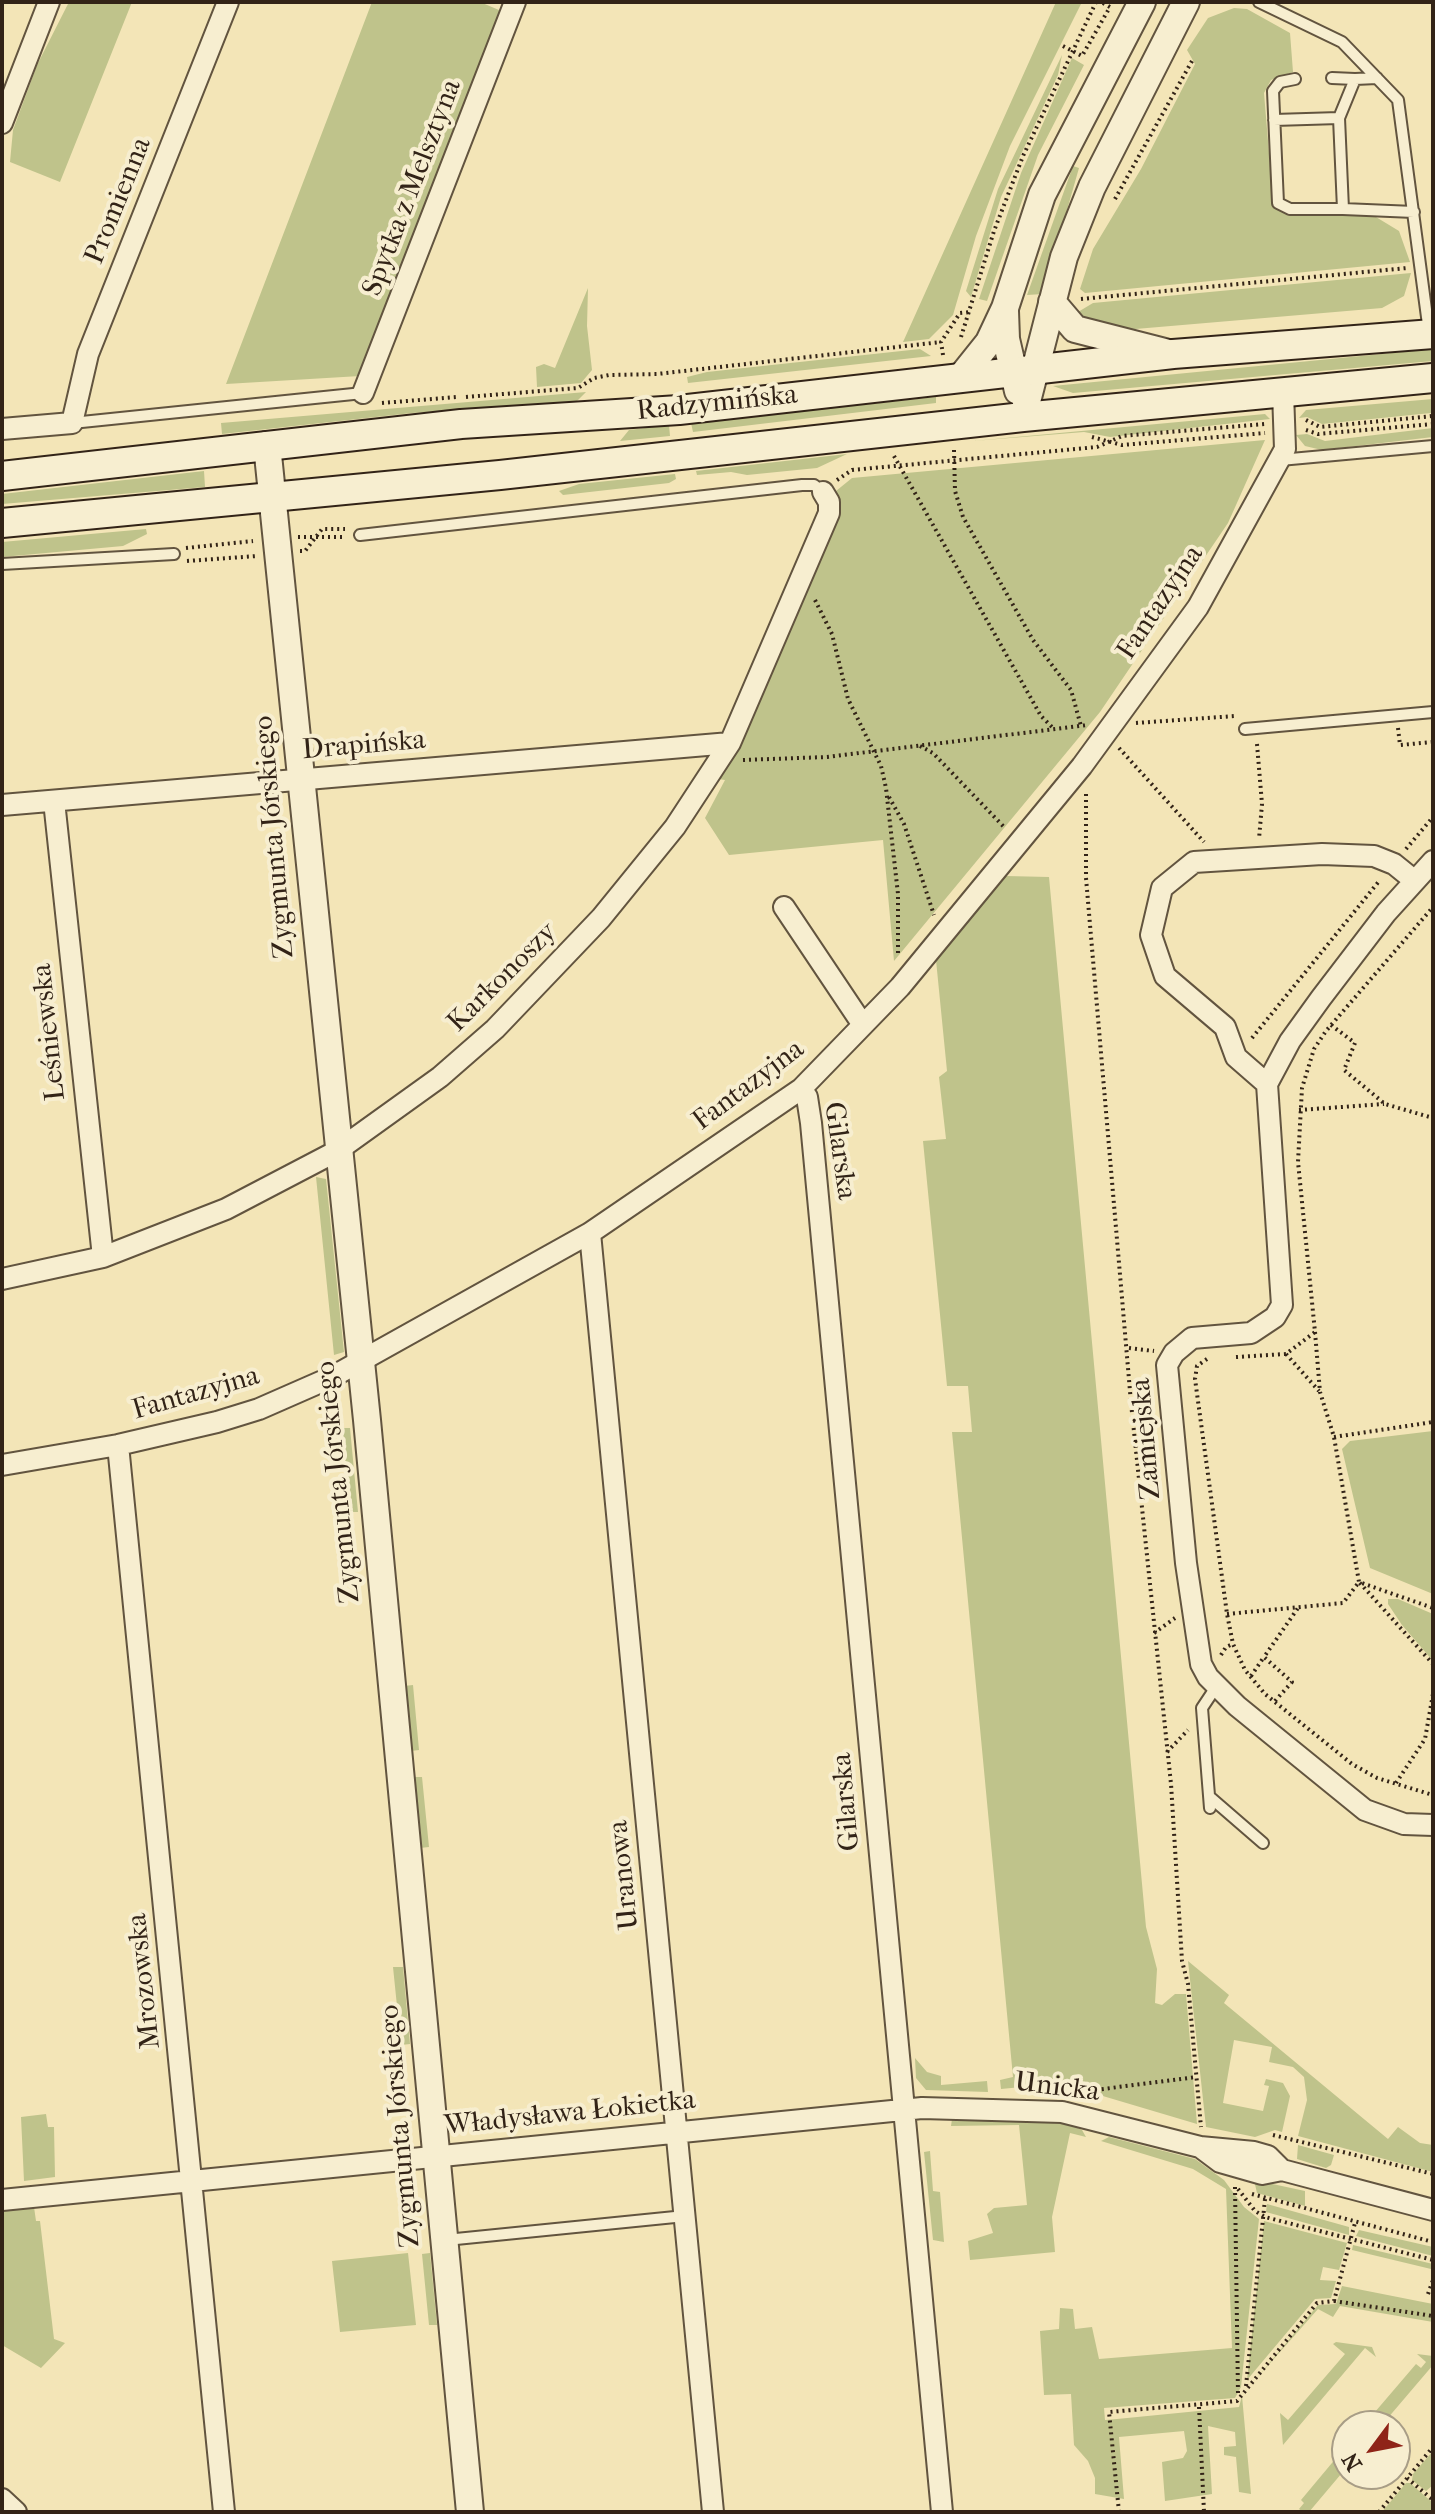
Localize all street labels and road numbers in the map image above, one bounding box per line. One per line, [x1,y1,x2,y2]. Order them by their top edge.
street label: Spytka z Melsztyna [356,75,470,301]
street label: Promienna [78,133,160,269]
street label: Radzymińska [635,379,799,429]
street label: Fantazyjna [1111,540,1211,666]
street label: Zygmunta Jórskiego [248,714,302,960]
street label: Drapińska [301,724,427,768]
street label: Karkonoszy [441,916,565,1040]
street label: Leśniewska [26,962,74,1102]
street label: Fantazyjna [687,1033,811,1139]
street label: Gilarska [816,1100,862,1202]
street label: Zygmunta Jórskiego [310,1359,368,1605]
street label: Fantazyjna [129,1360,263,1428]
street label: Zamiejska [1125,1377,1169,1501]
street label: Gilarska [826,1752,868,1852]
street label: Uranowa [603,1819,647,1931]
street label: Mrozowska [121,1912,169,2050]
street label: Zygmunta Jórskiego [374,2003,428,2249]
street label: Unicka [1012,2066,1102,2110]
street label: Władysława Łokietka [443,2084,697,2144]

